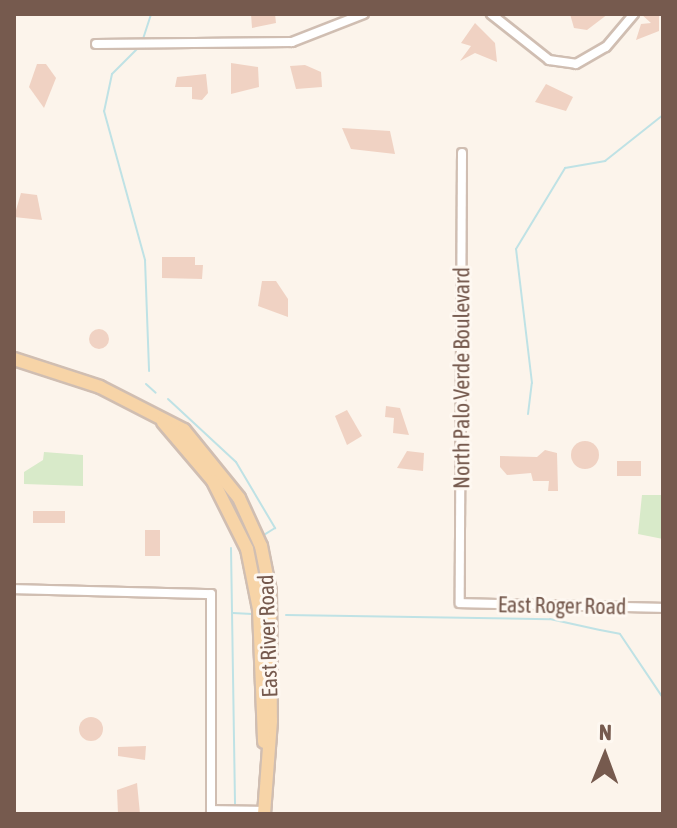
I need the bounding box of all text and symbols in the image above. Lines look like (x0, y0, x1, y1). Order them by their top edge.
street label: North Palo Verde Boulevard (449, 267, 475, 489)
street label: East River Road (253, 574, 283, 698)
street label: East Roger Road (497, 592, 627, 620)
north arrow (565, 716, 645, 796)
text: N (599, 719, 612, 745)

